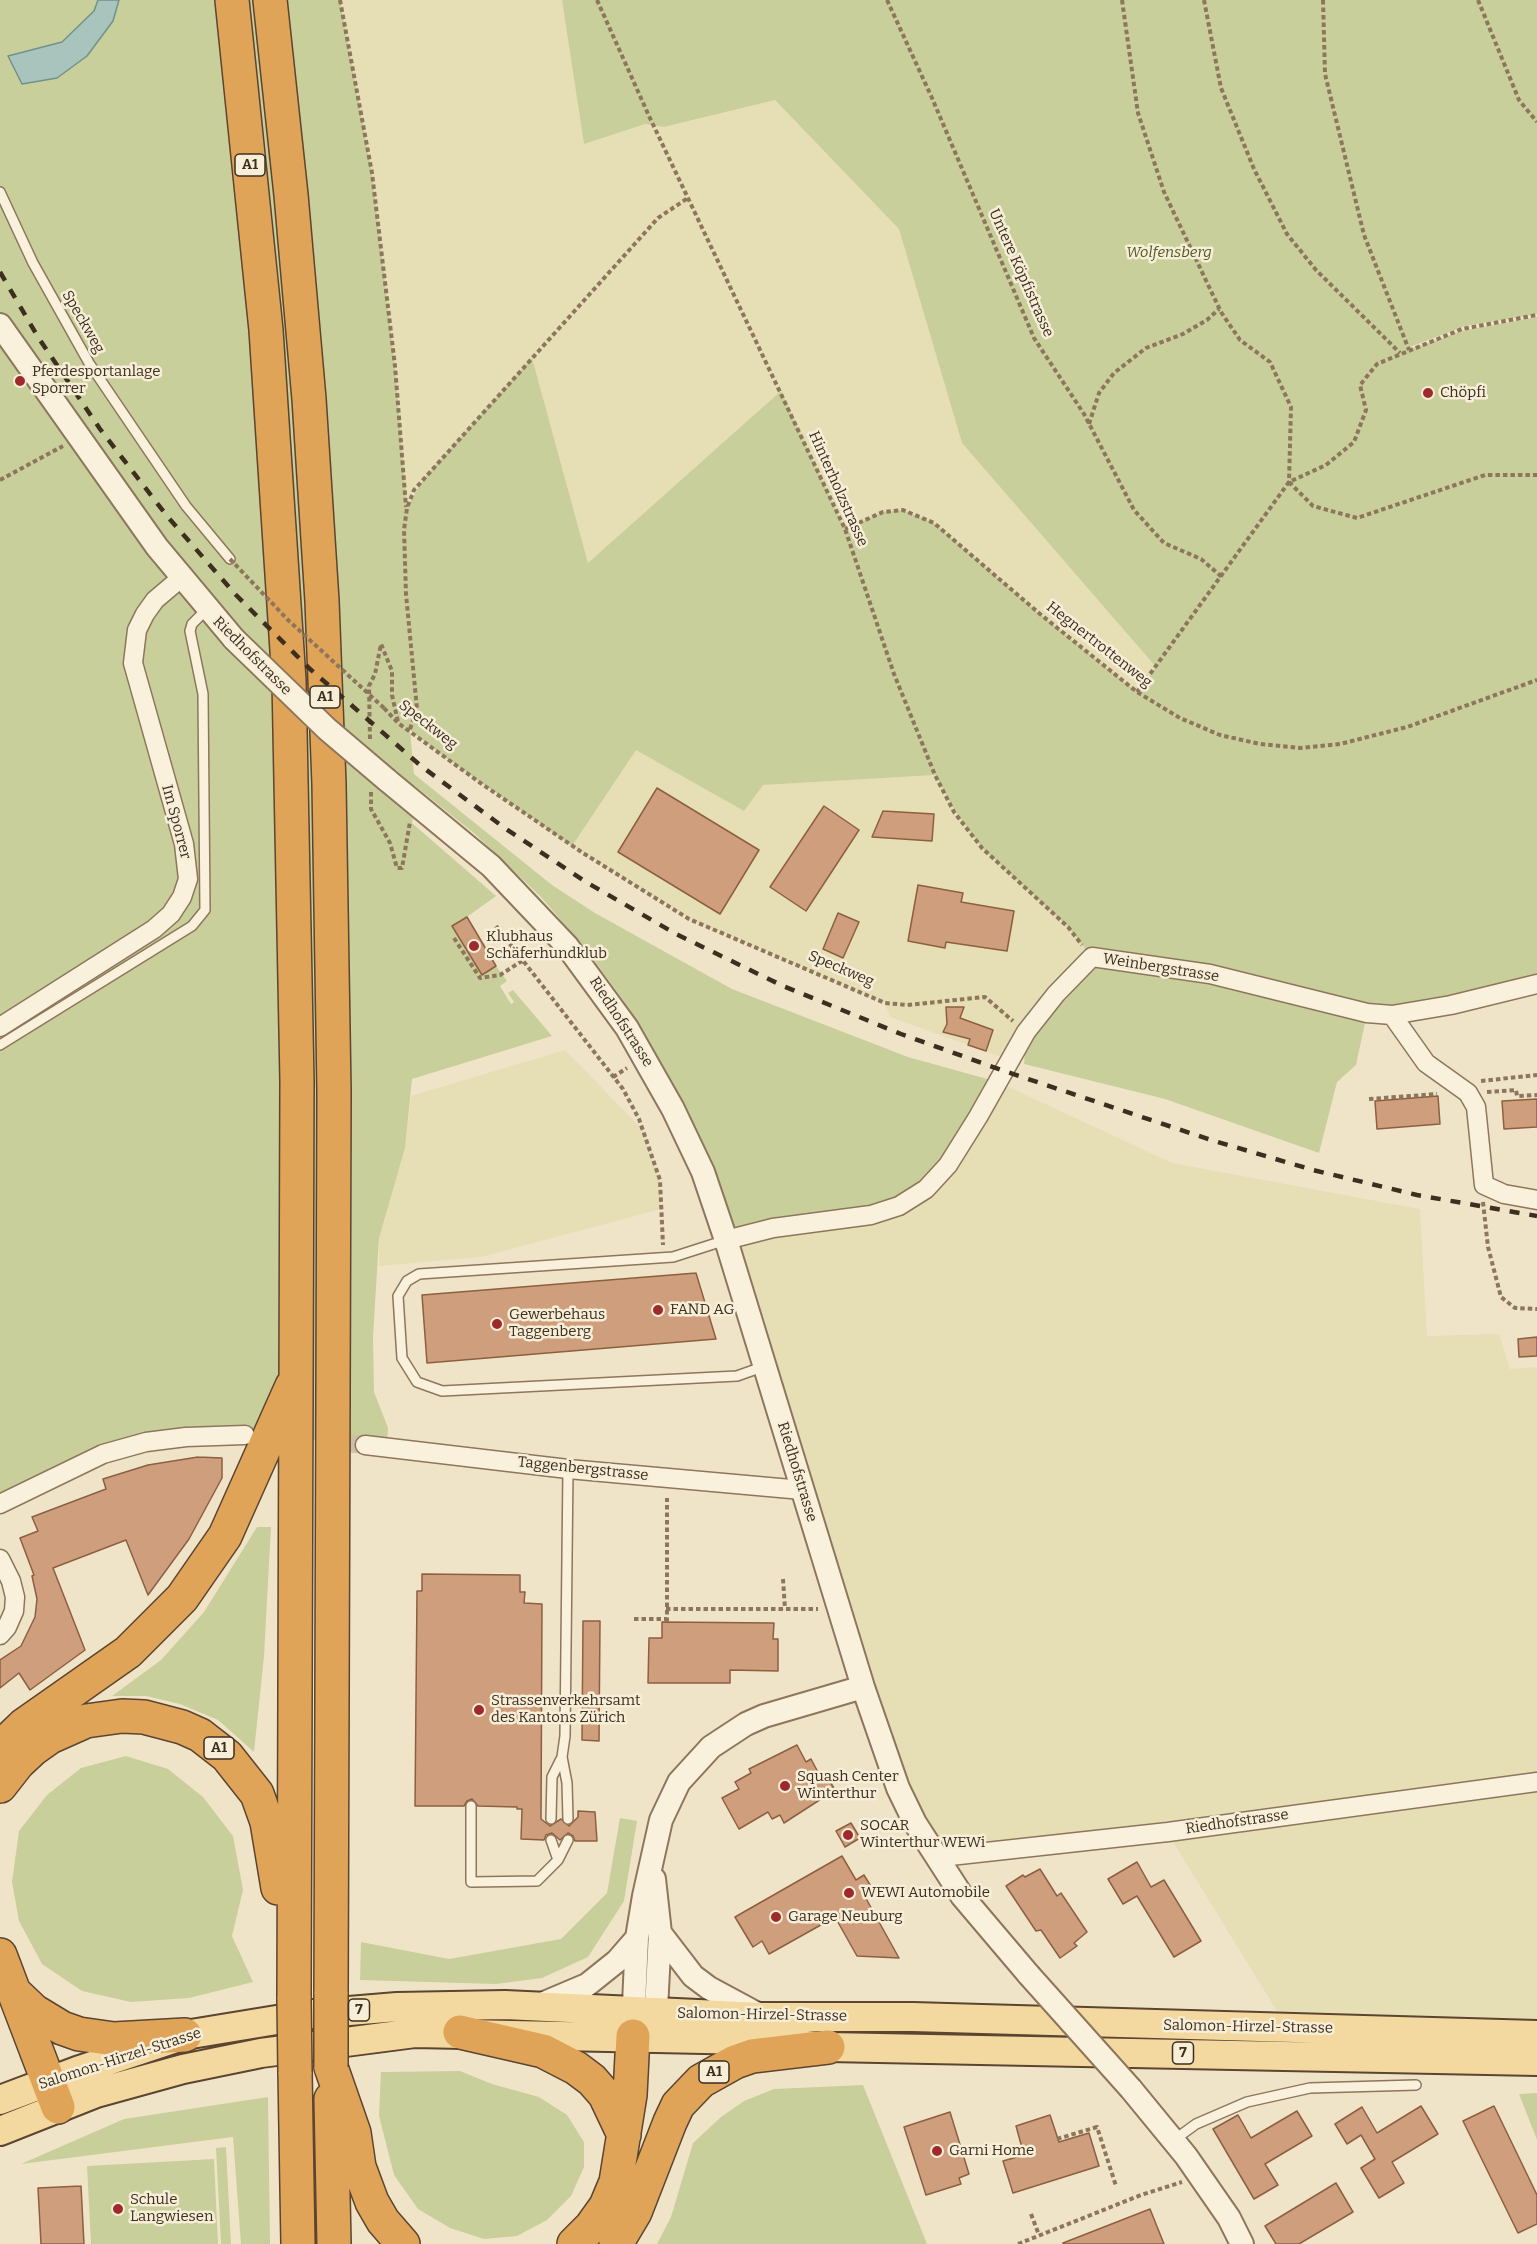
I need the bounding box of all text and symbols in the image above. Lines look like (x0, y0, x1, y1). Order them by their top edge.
road number: A1 (235, 154, 265, 176)
street label: Untere Köpfistrasse (985, 206, 1057, 340)
park label: Wolfensberg (1126, 244, 1212, 262)
street label: Speckweg (58, 287, 108, 357)
place label: Pferdesportanlage Sporrer (32, 363, 161, 398)
marker: Pferdesportanlage Sporrer (13, 374, 27, 388)
place label: Chöpfi (1440, 384, 1486, 402)
marker: Chöpfi (1421, 386, 1435, 400)
street label: Hinterholzstrasse (804, 428, 872, 550)
street label: Hegnertrottenweg (1043, 598, 1155, 692)
street label: Riedhofstrasse (209, 613, 295, 699)
road number: A1 (310, 686, 340, 708)
street label: Speckweg (395, 696, 461, 754)
street label: Im Sporrer (157, 783, 195, 861)
place label: Klubhaus Schäferhundklub (486, 928, 607, 963)
marker: Klubhaus Schäferhundklub (467, 939, 481, 953)
street label: Speckweg (805, 947, 877, 991)
street label: Weinbergstrasse (1102, 950, 1220, 986)
street label: Riedhofstrasse (585, 974, 657, 1070)
place label: FAND AG (670, 1301, 735, 1319)
marker: FAND AG (651, 1303, 665, 1317)
place label: Gewerbehaus Taggenberg (509, 1306, 605, 1341)
marker: Gewerbehaus Taggenberg (490, 1317, 504, 1331)
street label: Riedhofstrasse (773, 1420, 821, 1524)
street label: Taggenbergstrasse (517, 1453, 649, 1485)
place label: Strassenverkehrsamt des Kantons Zürich (491, 1692, 640, 1727)
marker: Strassenverkehrsamt des Kantons Zürich (472, 1703, 486, 1717)
road number: A1 (204, 1737, 234, 1759)
place label: Squash Center Winterthur (797, 1768, 899, 1803)
marker: Squash Center Winterthur (778, 1779, 792, 1793)
street label: Riedhofstrasse (1184, 1806, 1290, 1838)
place label: SOCAR Winterthur WEWi (860, 1817, 985, 1852)
marker: SOCAR Winterthur WEWi (841, 1828, 855, 1842)
place label: WEWI Automobile (861, 1884, 990, 1902)
marker: WEWI Automobile (842, 1886, 856, 1900)
place label: Garage Neuburg (788, 1908, 903, 1926)
marker: Garage Neuburg (769, 1910, 783, 1924)
road number: 7 (348, 1999, 370, 2021)
street label: Salomon-Hirzel-Strasse (677, 2005, 847, 2025)
street label: Salomon-Hirzel-Strasse (1163, 2017, 1333, 2037)
street label: Salomon-Hirzel-Strasse (36, 2024, 204, 2094)
road number: 7 (1172, 2042, 1194, 2064)
road number: A1 (699, 2061, 729, 2083)
place label: Garni Home (949, 2142, 1034, 2160)
marker: Garni Home (930, 2144, 944, 2158)
place label: Schule Langwiesen (130, 2191, 213, 2226)
marker: Schule Langwiesen (111, 2202, 125, 2216)

